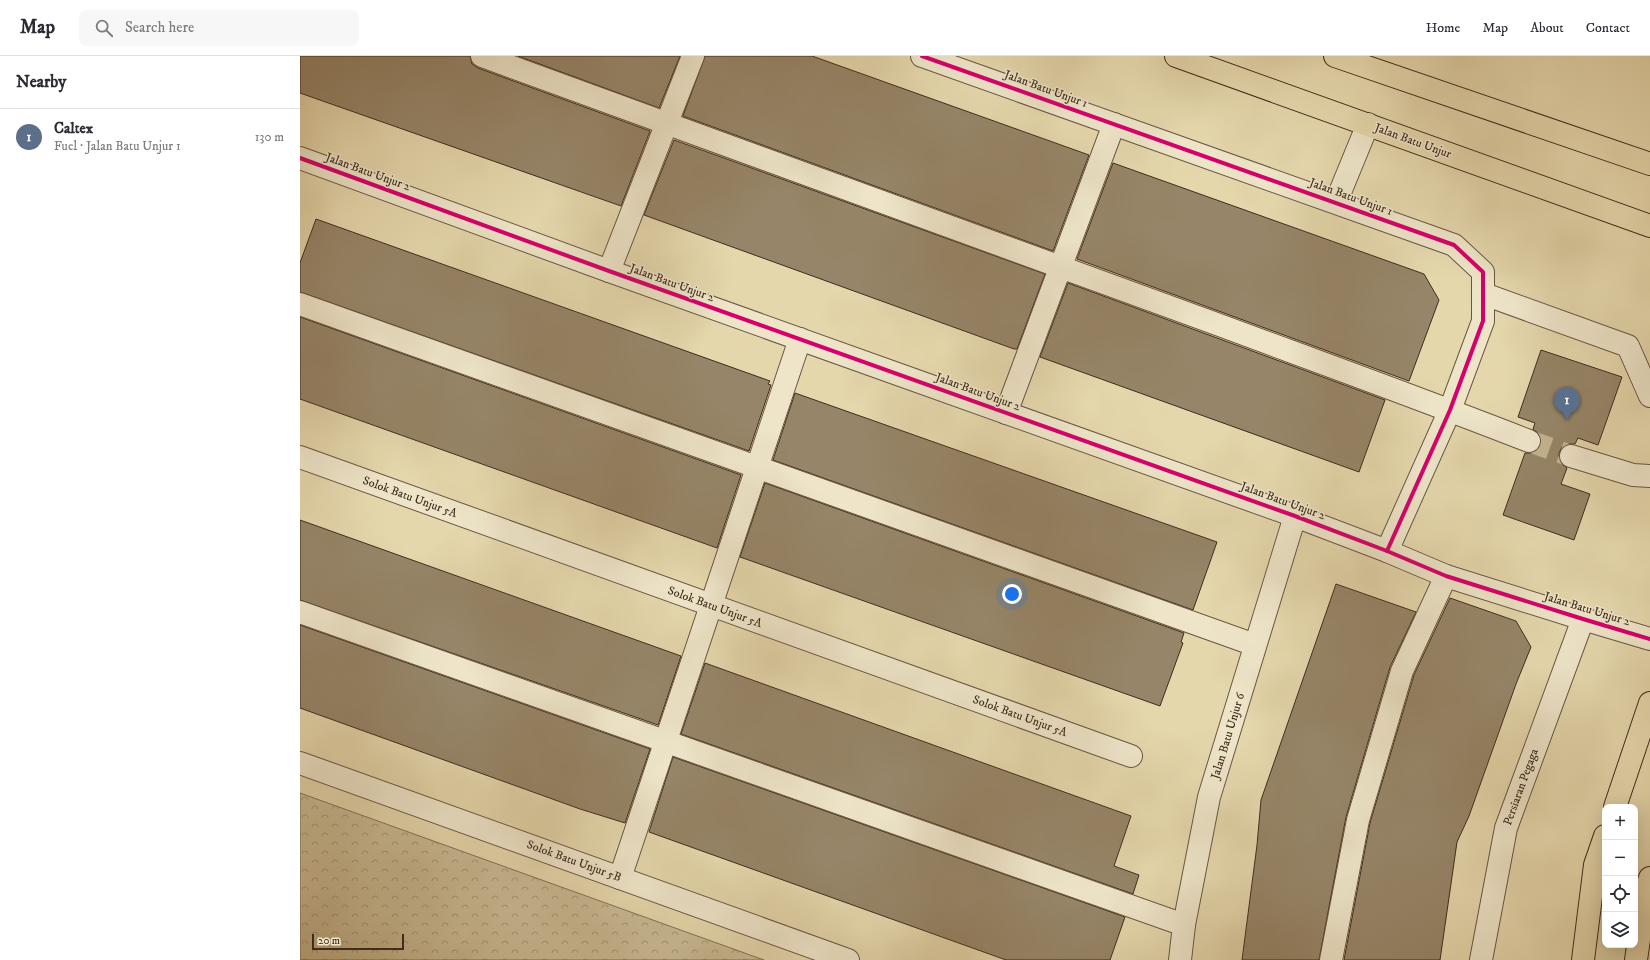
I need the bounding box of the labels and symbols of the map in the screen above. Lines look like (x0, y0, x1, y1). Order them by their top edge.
street label: Jalan Batu Unjur 1 (1001, 67, 1090, 111)
street label: Jalan Batu Unjur (1372, 120, 1454, 162)
street label: Jalan Batu Unjur 2 (323, 149, 412, 194)
street label: Jalan Batu Unjur 1 (1306, 175, 1395, 219)
street label: Jalan Batu Unjur 2 (627, 260, 716, 305)
street label: Jalan Batu Unjur 2 (933, 369, 1022, 414)
pin: 1 (1554, 387, 1580, 420)
street label: Solok Batu Unjur 5A (361, 473, 460, 521)
street label: Jalan Batu Unjur 2 (1238, 478, 1327, 523)
street label: Solok Batu Unjur 5A (666, 583, 765, 631)
your location (1002, 584, 1022, 604)
street label: Jalan Batu Unjur 2 (1541, 589, 1632, 629)
street label: Jalan Batu Unjur 6 (1207, 690, 1248, 782)
street label: Solok Batu Unjur 5A (971, 692, 1070, 740)
street label: Persiaran Pegaga (1500, 746, 1542, 827)
street label: Solok Batu Unjur 5B (525, 837, 623, 885)
scale bar (312, 932, 404, 951)

